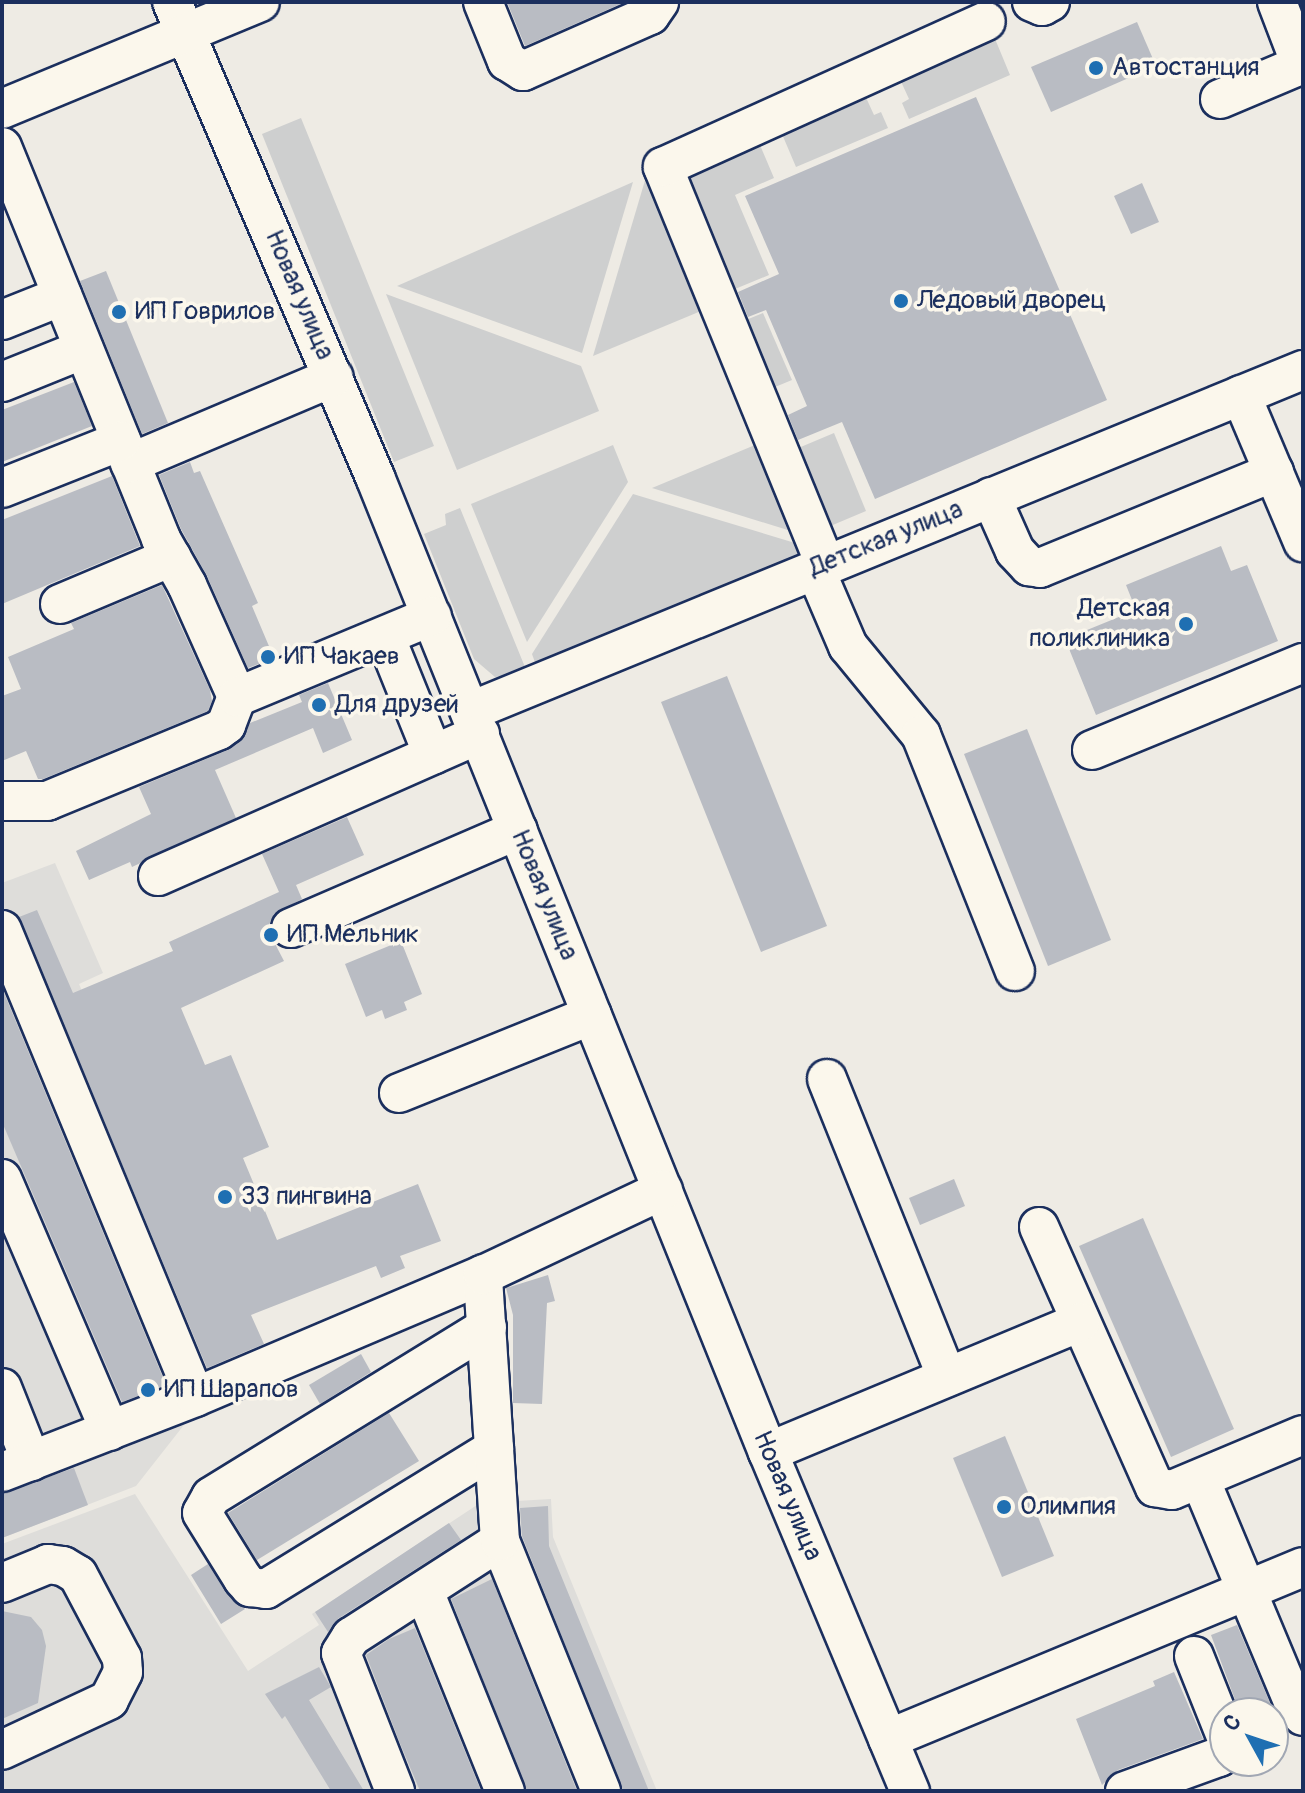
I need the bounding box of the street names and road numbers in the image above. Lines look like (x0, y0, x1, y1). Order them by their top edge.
street label: Новая улица (258, 225, 340, 365)
street label: Детская улица (805, 494, 967, 584)
street label: Новая улица (504, 825, 584, 965)
street label: Новая улица (746, 1426, 828, 1566)

